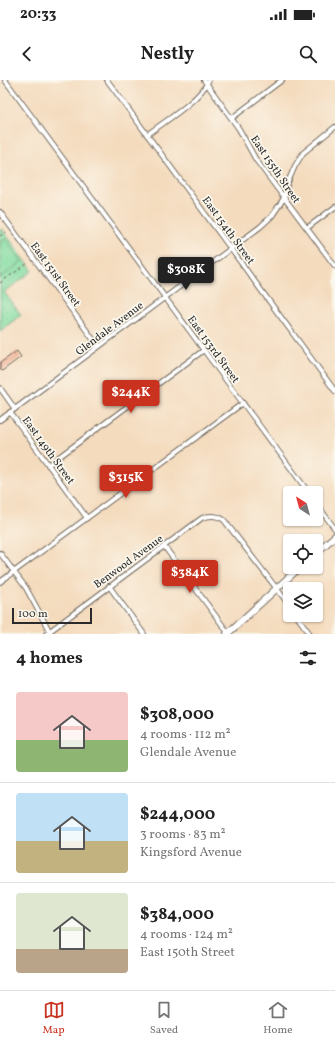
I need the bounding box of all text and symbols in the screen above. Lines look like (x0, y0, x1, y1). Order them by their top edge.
text: 20:33 (20, 4, 56, 25)
text: Nestly (141, 42, 194, 67)
icon: back (16, 43, 38, 65)
icon: search (297, 43, 319, 65)
street label: East 155th Street (246, 133, 303, 207)
street label: East 154th Street (198, 194, 258, 268)
street label: East 151st Street (26, 240, 83, 310)
pin: $308K (158, 257, 214, 291)
text: $308K (167, 261, 205, 279)
street label: Glendale Avenue (73, 299, 147, 360)
street label: East 153rd Street (183, 313, 242, 387)
pin: $244K (103, 380, 159, 414)
text: $244K (112, 384, 151, 402)
street label: East 149th Street (18, 414, 78, 488)
pin: $315K (98, 465, 154, 499)
text: $315K (109, 469, 143, 487)
north arrow (283, 486, 323, 526)
map controls (283, 486, 323, 622)
street label: Benwood Avenue (91, 532, 167, 593)
button: locate (283, 534, 323, 574)
pin: $384K (162, 560, 218, 594)
text: $384K (171, 564, 209, 582)
button: layers (283, 582, 323, 622)
scale bar (12, 606, 92, 625)
text: 100 m (18, 607, 48, 622)
text: 4 homes (16, 647, 83, 670)
icon: filters (297, 647, 319, 669)
text: $308,000 (140, 703, 214, 726)
icon: home (48, 708, 96, 756)
text: 4 rooms · 112 m² (140, 726, 230, 744)
text: Glendale Avenue (140, 744, 236, 762)
text: $244,000 (140, 803, 215, 826)
icon: home (48, 809, 96, 857)
text: 3 rooms · 83 m² (140, 826, 226, 844)
text: Kingsford Avenue (140, 844, 242, 862)
text: $384,000 (140, 903, 214, 926)
icon: home (48, 909, 96, 957)
text: 4 rooms · 124 m² (140, 926, 233, 944)
text: East 150th Street (140, 944, 235, 962)
tab: Map (43, 999, 65, 1038)
tab: Saved (150, 999, 178, 1038)
tab: Home (263, 999, 292, 1038)

